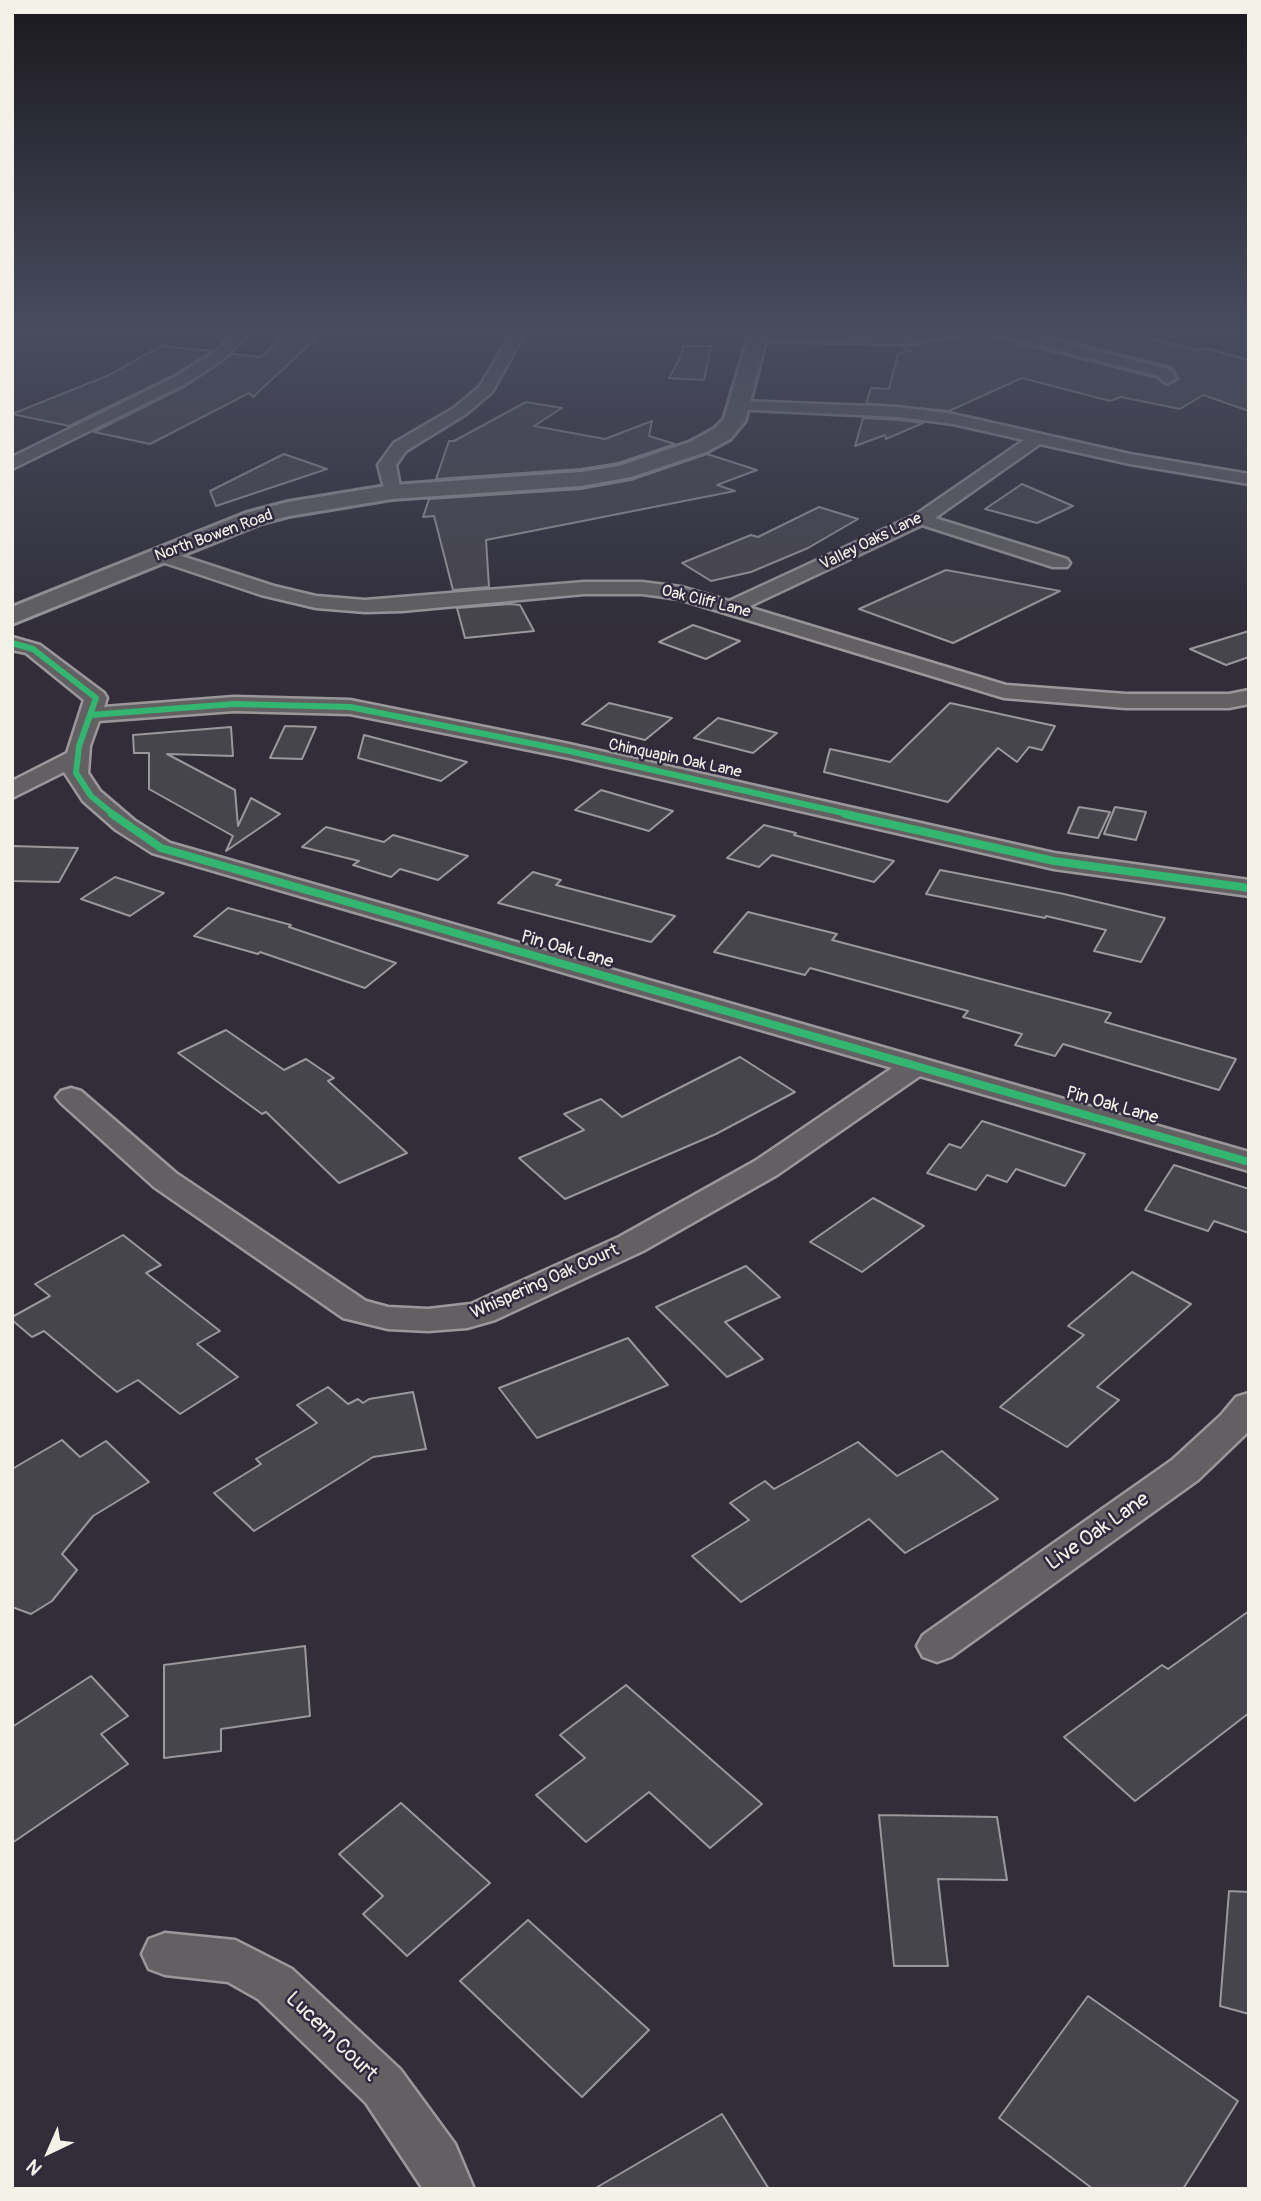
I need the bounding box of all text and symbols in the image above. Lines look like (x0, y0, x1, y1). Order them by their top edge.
street label: North Bowen Road (152, 506, 276, 566)
street label: Valley Oaks Lane (817, 509, 925, 575)
street label: Oak Cliff Lane (659, 582, 753, 622)
street label: Chinquapin Oak Lane (607, 736, 743, 782)
street label: Pin Oak Lane (518, 926, 616, 974)
street label: Pin Oak Lane (1063, 1082, 1161, 1130)
street label: Whispering Oak Court (468, 1240, 622, 1324)
street label: Live Oak Lane (1042, 1487, 1154, 1577)
street label: Lucern Court (280, 1987, 382, 2087)
north arrow (14, 2117, 84, 2187)
text: N (21, 2154, 47, 2180)

